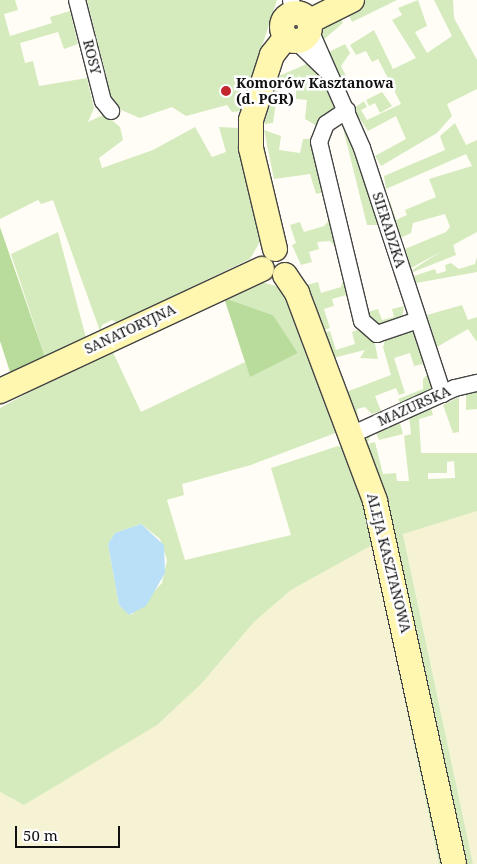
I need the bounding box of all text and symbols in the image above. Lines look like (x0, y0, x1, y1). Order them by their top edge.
street label: ROSY (80, 38, 104, 76)
place label: Komorów Kasztanowa (d. PGR) (236, 75, 394, 108)
marker: Komorów Kasztanowa (d. PGR) (220, 85, 232, 97)
street label: SIERADZKA (369, 190, 409, 270)
street label: SANATORYJNA (82, 301, 178, 357)
street label: MAZURSKA (375, 383, 453, 429)
street label: ALEJA KASZTANOWA (364, 491, 414, 635)
scale bar (18, 816, 122, 848)
text: 50 m (23, 825, 58, 845)

